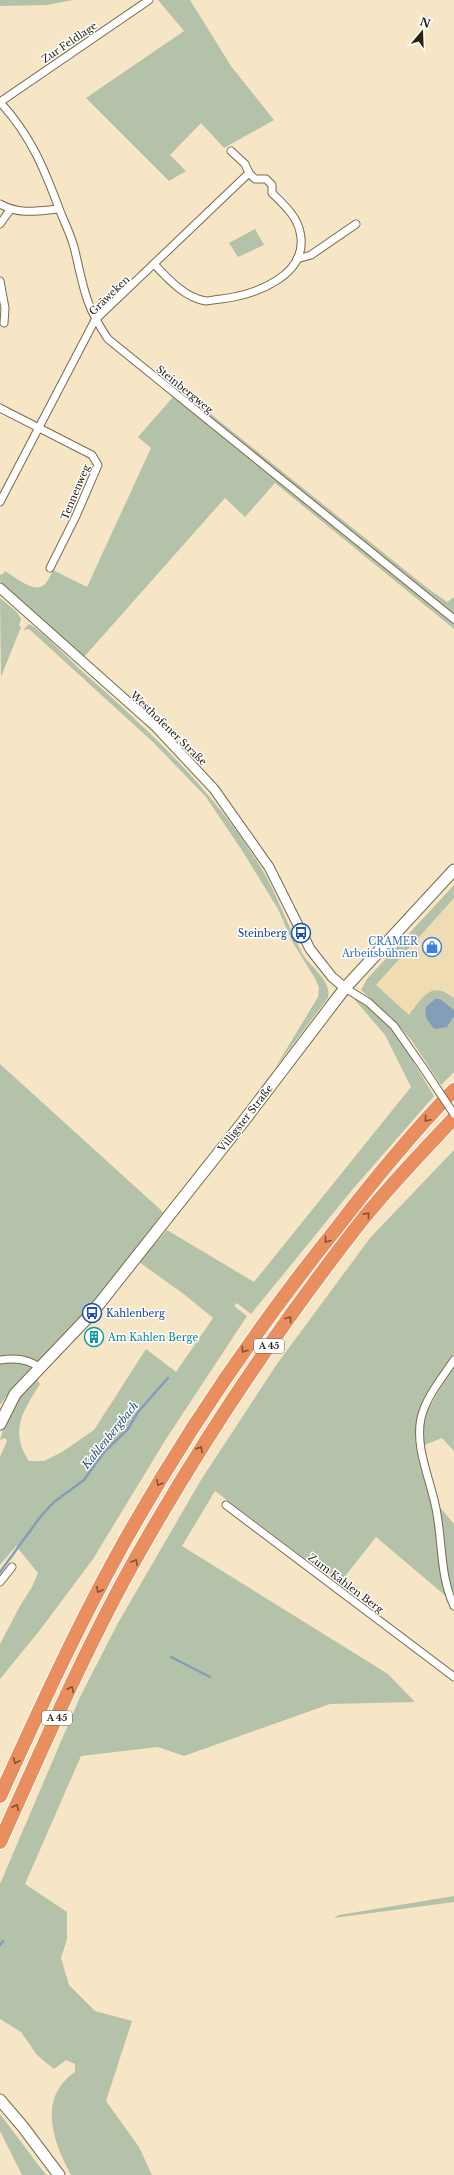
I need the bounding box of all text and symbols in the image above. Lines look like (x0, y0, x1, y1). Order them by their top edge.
north arrow (402, 12, 442, 52)
text: N (418, 14, 433, 31)
street label: Zur Feldlage (39, 19, 100, 66)
street label: Gräweken (86, 273, 132, 318)
street label: Steinbergweg (154, 363, 216, 417)
street label: Tennenweg (58, 462, 93, 522)
street label: Westhofener Straße (127, 688, 210, 768)
bus stop icon: Steinberg (290, 922, 312, 944)
place label: Steinberg (238, 927, 288, 940)
place label: CRAMER Arbeitsbühnen (341, 935, 419, 960)
shop icon: CRAMER Arbeitsbühnen (421, 936, 443, 958)
street label: Villigster Straße (215, 1082, 276, 1155)
one-way arrow (425, 1114, 432, 1121)
one-way arrow (363, 1212, 370, 1220)
one-way arrow (324, 1236, 331, 1243)
bus stop icon: Kahlenberg (81, 1302, 103, 1324)
place label: Kahlenberg (106, 1307, 166, 1320)
one-way arrow (284, 1316, 291, 1323)
building icon: Am Kahlen Berge (83, 1326, 105, 1348)
place label: Am Kahlen Berge (107, 1331, 198, 1344)
road number: A 45 (254, 1339, 284, 1353)
one-way arrow (241, 1346, 249, 1353)
water label: Kahlenbergbach (78, 1399, 141, 1472)
one-way arrow (195, 1446, 203, 1453)
one-way arrow (156, 1479, 163, 1486)
street label: Zum Kahlen Berg (305, 1551, 387, 1617)
one-way arrow (130, 1558, 137, 1566)
one-way arrow (96, 1586, 104, 1593)
one-way arrow (66, 1686, 74, 1693)
road number: A 45 (42, 1711, 72, 1725)
one-way arrow (13, 1757, 21, 1765)
one-way arrow (11, 1803, 19, 1811)

